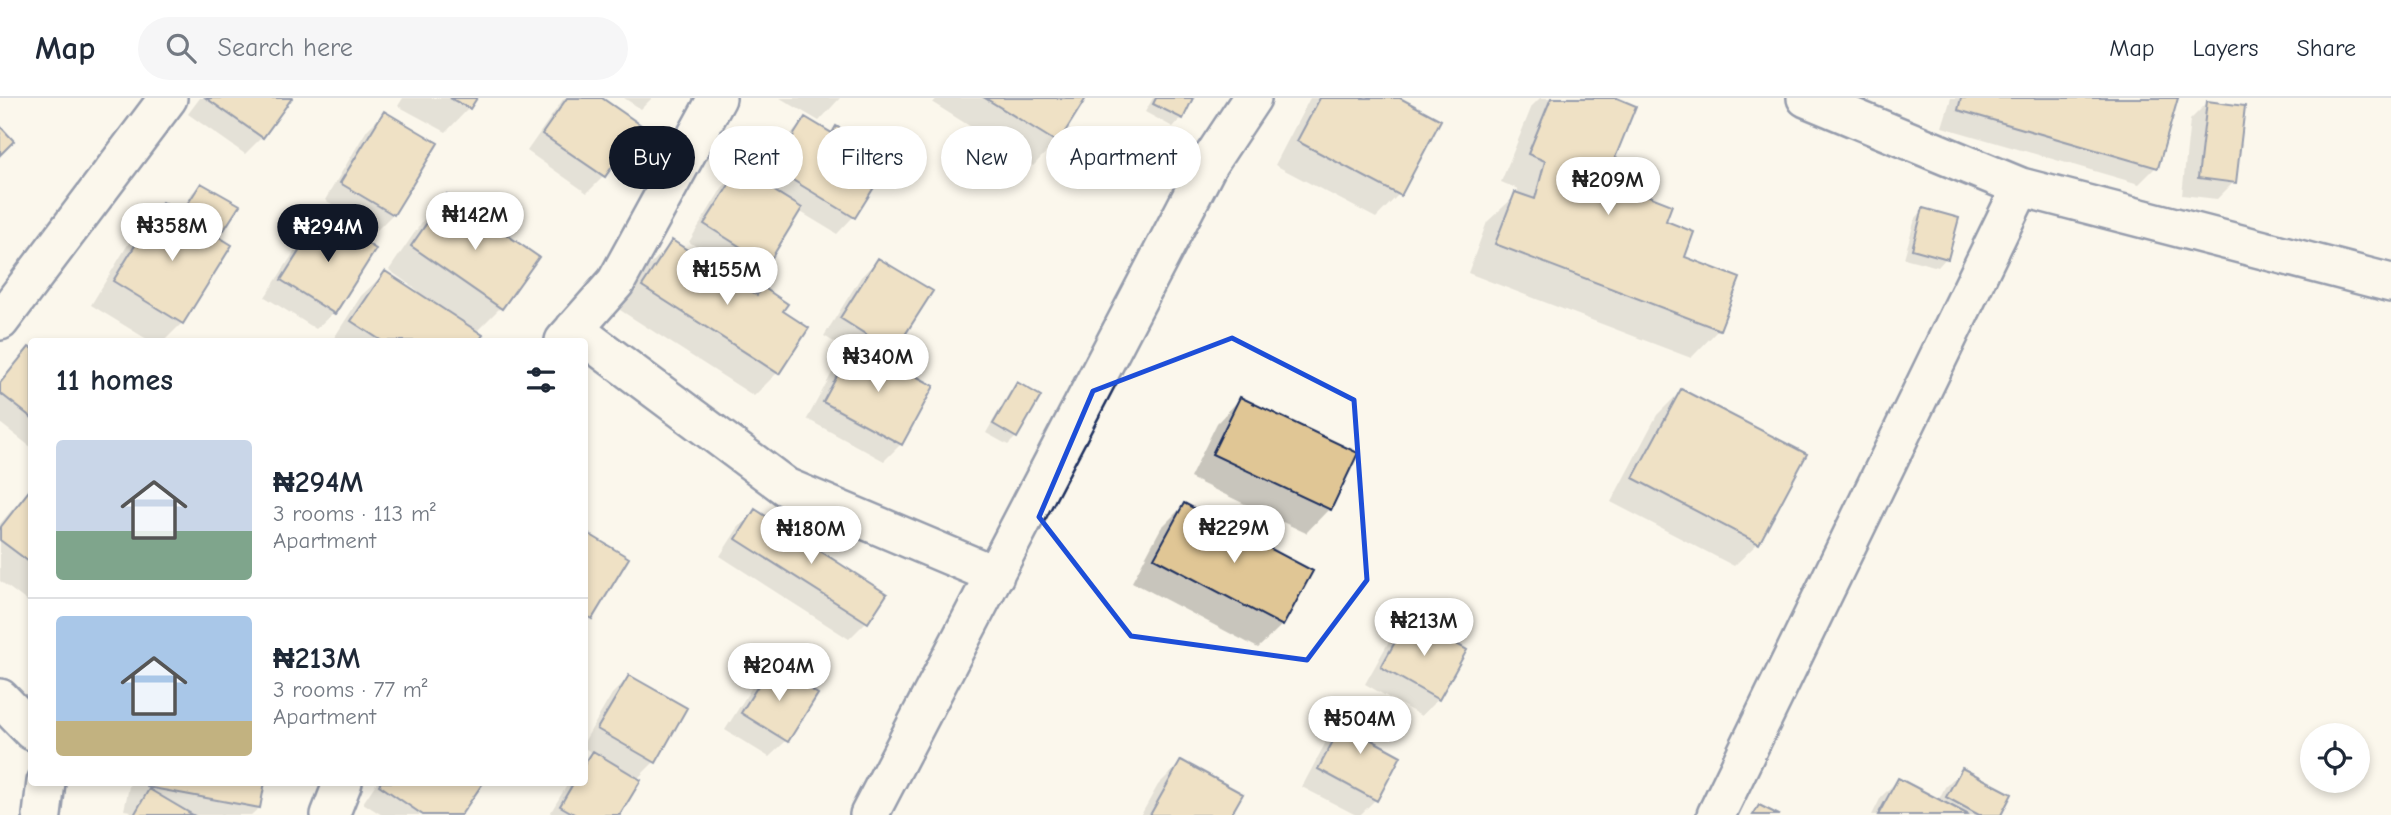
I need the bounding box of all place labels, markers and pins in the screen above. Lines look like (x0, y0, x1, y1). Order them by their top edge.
pin: ₦209M (1559, 158, 1657, 217)
pin: ₦142M (426, 192, 524, 252)
pin: ₦358M (123, 204, 221, 263)
pin: ₦294M (279, 204, 377, 264)
pin: ₦155M (678, 248, 776, 307)
pin: ₦340M (829, 334, 927, 394)
pin: ₦229M (1185, 505, 1283, 565)
pin: ₦180M (762, 506, 860, 566)
pin: ₦213M (1375, 598, 1473, 658)
pin: ₦204M (730, 644, 828, 703)
pin: ₦504M (1311, 696, 1409, 756)

